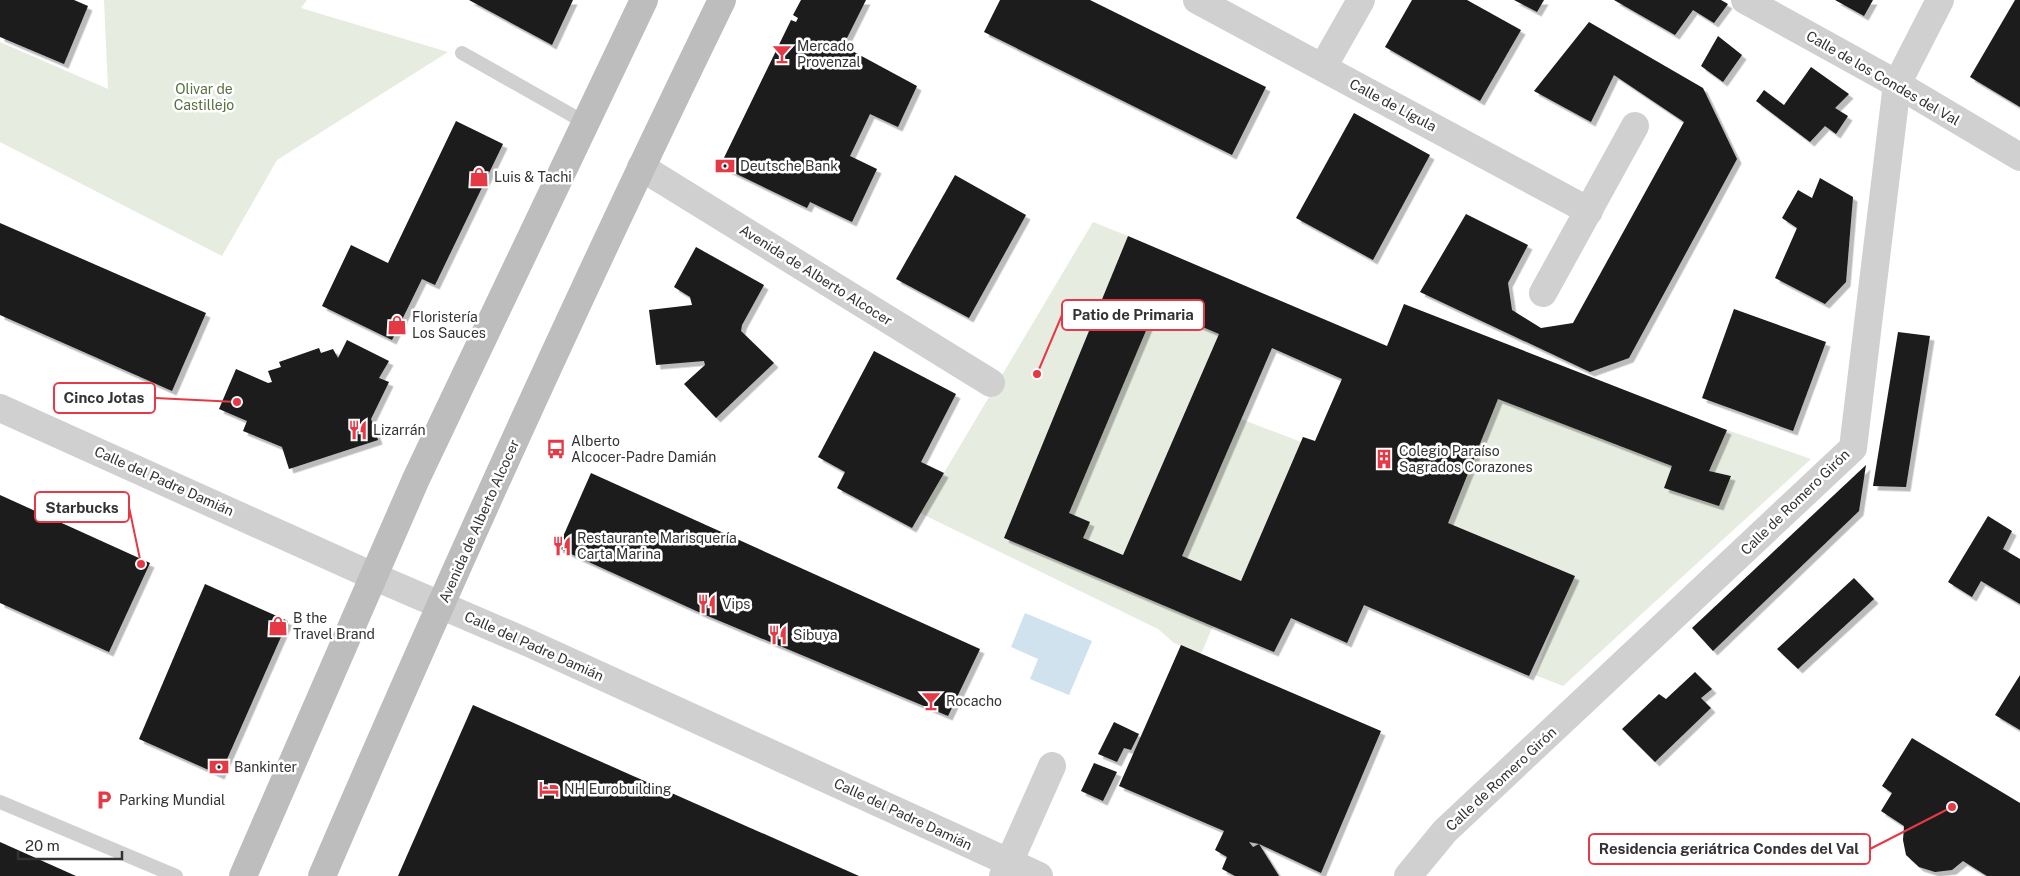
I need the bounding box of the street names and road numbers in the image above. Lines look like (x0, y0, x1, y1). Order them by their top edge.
street label: Calle de los Condes del Val (1803, 27, 1963, 129)
street label: Calle de Lígula (1347, 75, 1439, 135)
street label: Avenida de Alberto Alcocer (737, 221, 895, 329)
street label: Avenida de Alberto Alcocer (436, 437, 522, 605)
street label: Calle del Padre Damián (92, 443, 236, 519)
street label: Calle de Romero Girón (1737, 446, 1853, 558)
street label: Calle del Padre Damián (462, 608, 606, 684)
street label: Calle de Romero Girón (1443, 724, 1559, 834)
street label: Calle del Padre Damián (831, 775, 975, 853)

